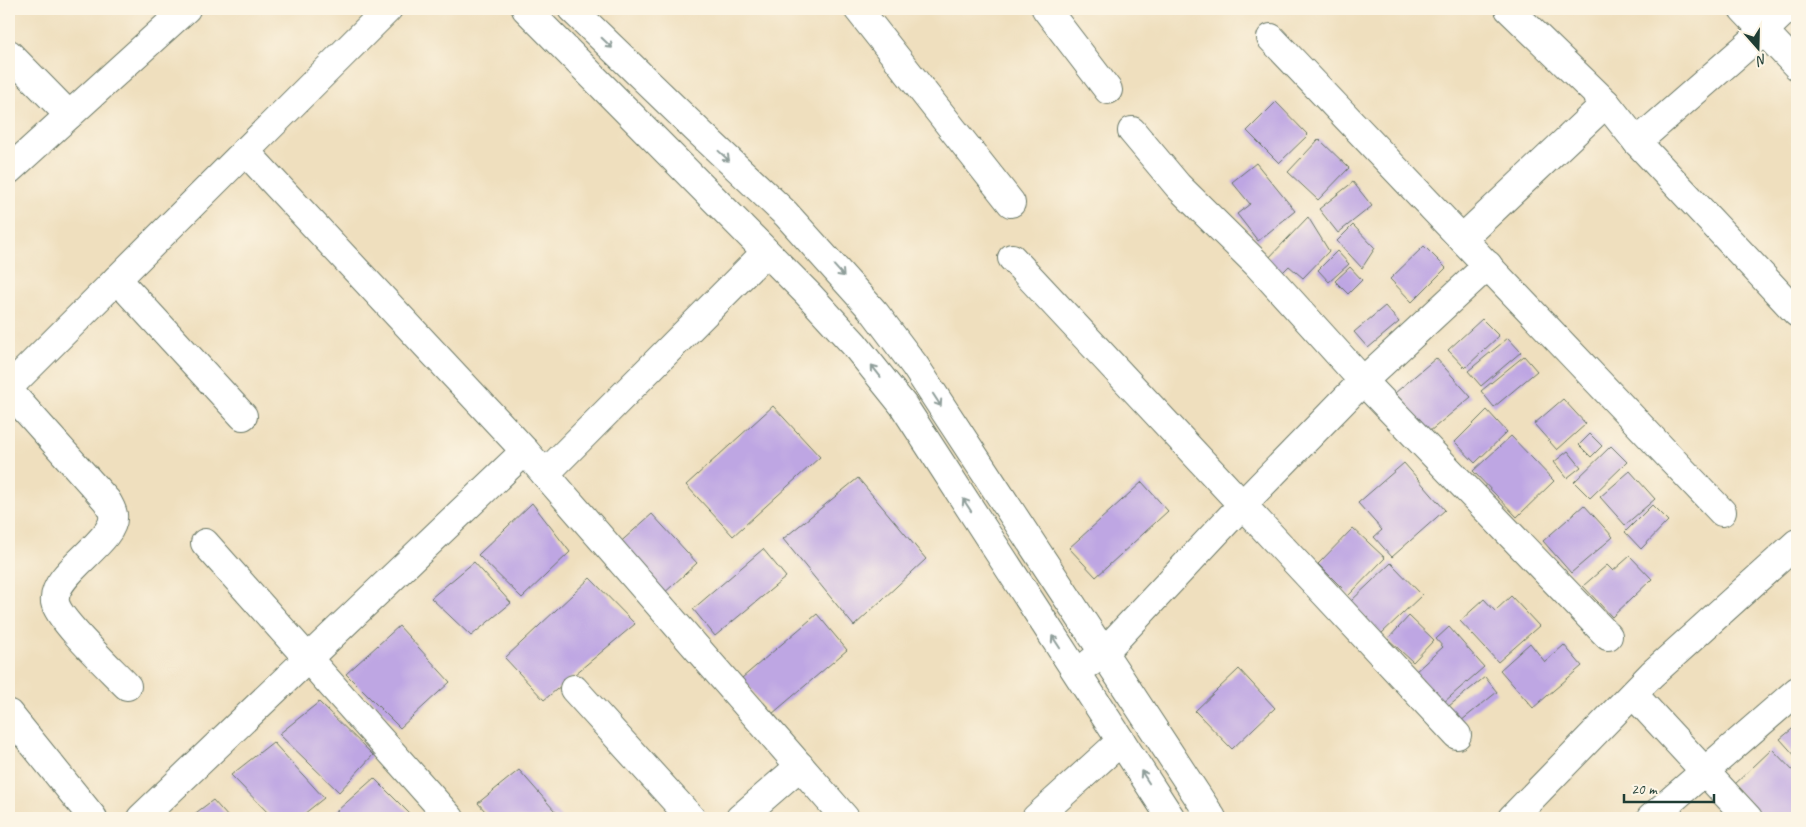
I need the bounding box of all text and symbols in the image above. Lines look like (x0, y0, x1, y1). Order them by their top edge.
north arrow (1734, 22, 1784, 72)
one-way arrow (601, 37, 613, 49)
text: N (1753, 50, 1769, 70)
one-way arrow (718, 150, 730, 162)
one-way arrow (833, 264, 844, 277)
one-way arrow (871, 364, 881, 378)
one-way arrow (933, 392, 943, 406)
one-way arrow (962, 499, 972, 513)
one-way arrow (1050, 635, 1060, 649)
one-way arrow (1140, 771, 1150, 785)
scale bar (1624, 772, 1714, 804)
text: 20 m (1631, 780, 1658, 799)

